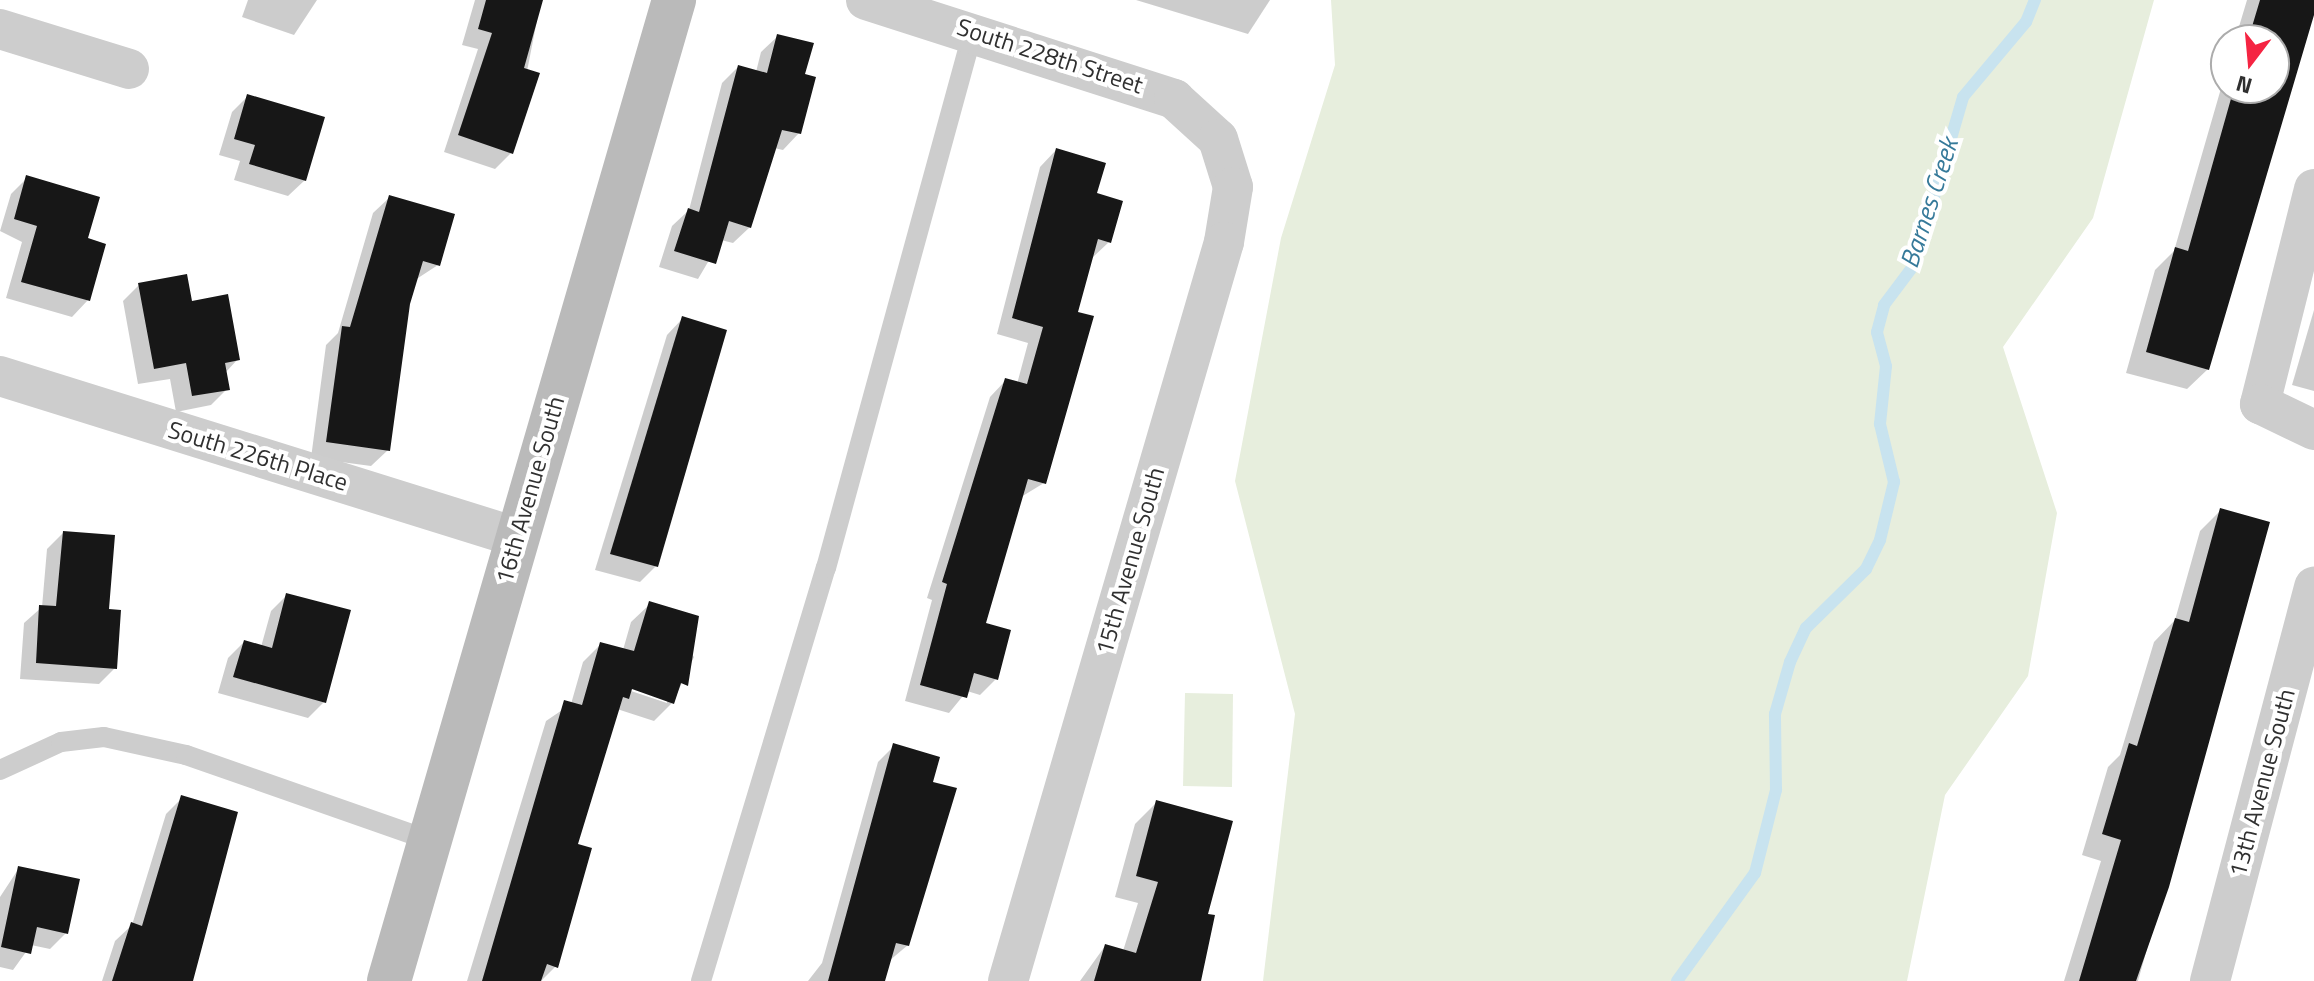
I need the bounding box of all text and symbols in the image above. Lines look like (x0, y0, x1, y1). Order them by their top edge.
street label: South 228th Street (953, 12, 1147, 100)
north arrow (2210, 24, 2290, 104)
text: N (2232, 67, 2256, 104)
water label: Barnes Creek (1893, 134, 1965, 272)
street label: 16th Avenue South (489, 393, 571, 587)
street label: South 226th Place (165, 415, 351, 497)
street label: 15th Avenue South (1089, 464, 1171, 658)
street label: 13th Avenue South (2223, 686, 2301, 880)

